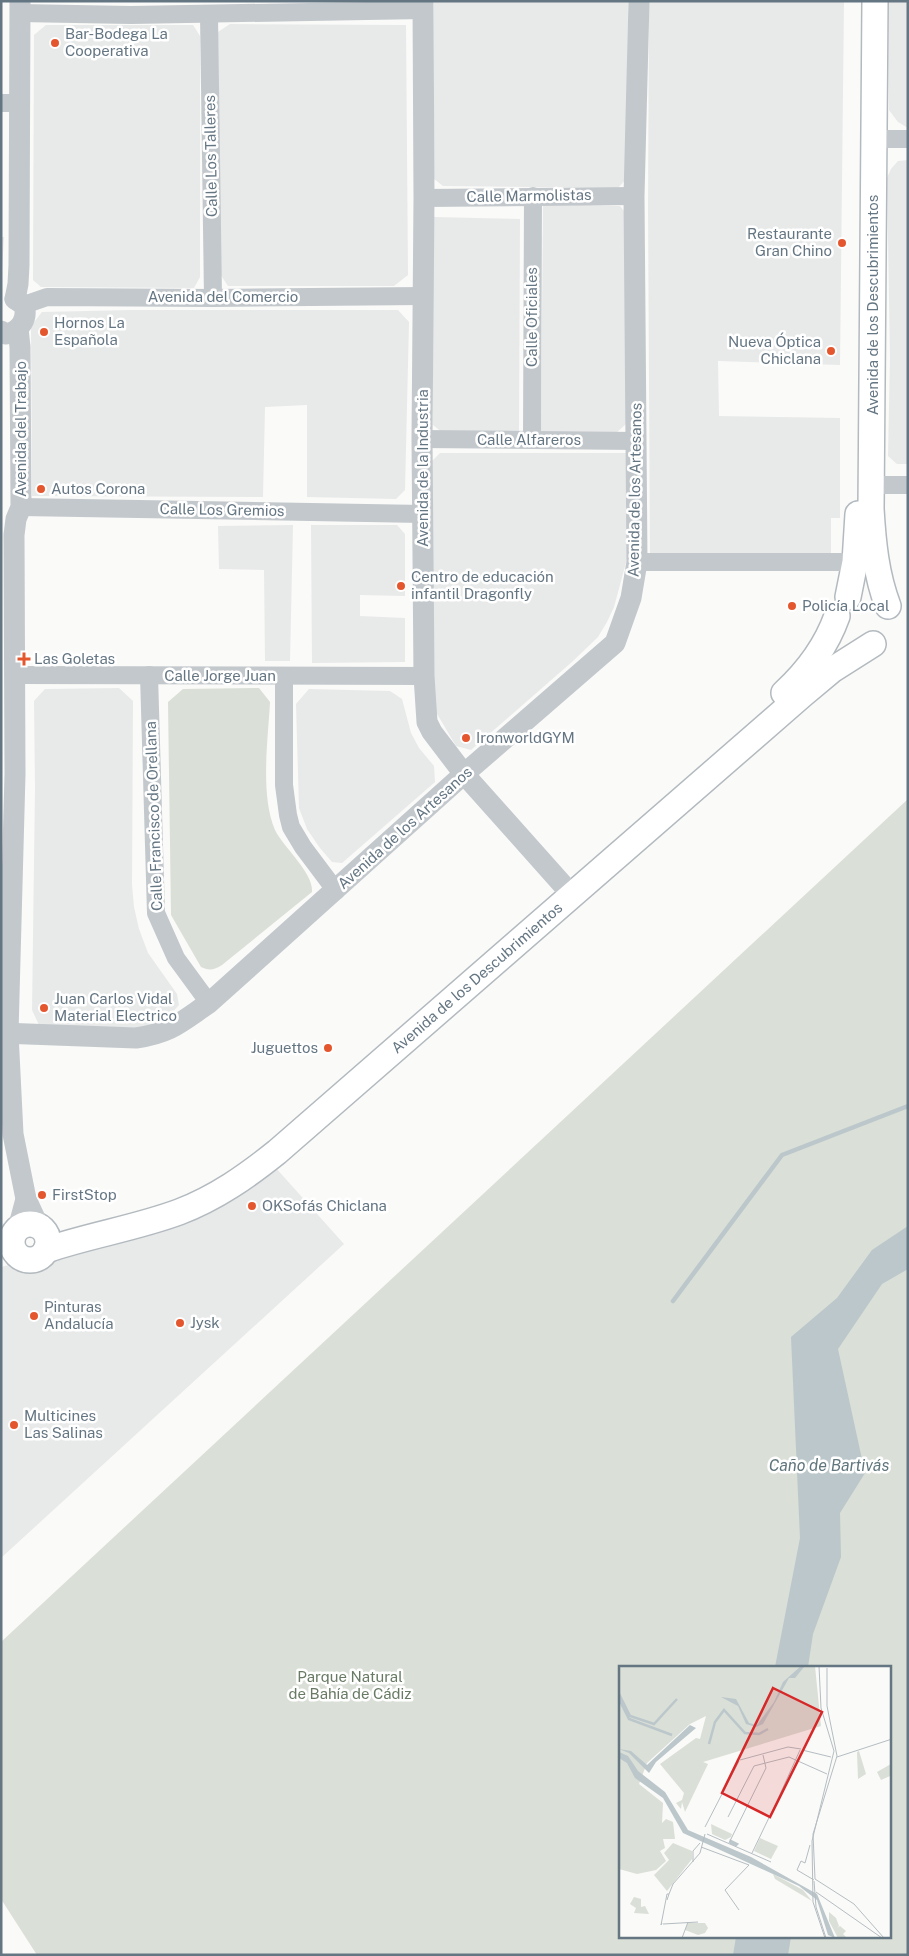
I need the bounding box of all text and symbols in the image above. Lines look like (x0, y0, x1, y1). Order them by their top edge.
place label: Bar-Bodega La Cooperativa (65, 25, 168, 59)
marker: Bar-Bodega La Cooperativa (49, 37, 61, 49)
street label: Calle Los Talleres (201, 95, 220, 217)
street label: Calle Marmolistas (466, 186, 592, 205)
street label: Avenida de los Descubrimientos (864, 195, 881, 415)
place label: Restaurante Gran Chino (747, 225, 832, 259)
marker: Restaurante Gran Chino (836, 237, 848, 249)
street label: Calle Oficiales (523, 267, 540, 367)
street label: Avenida del Comercio (148, 288, 298, 305)
place label: Hornos La Española (54, 314, 125, 348)
marker: Hornos La Española (38, 326, 50, 338)
place label: Nueva Óptica Chiclana (728, 332, 821, 367)
marker: Nueva Óptica Chiclana (825, 345, 837, 357)
street label: Avenida del Trabajo (12, 361, 29, 497)
street label: Avenida de la Industria (414, 389, 431, 547)
street label: Avenida de los Artesanos (624, 403, 645, 577)
street label: Calle Alfareros (477, 431, 581, 448)
place label: Autos Corona (51, 480, 145, 497)
marker: Autos Corona (35, 483, 47, 495)
street label: Calle Los Gremios (159, 500, 285, 519)
place label: Centro de educación infantil Dragonfly (411, 568, 554, 602)
marker: Centro de educación infantil Dragonfly (395, 580, 407, 592)
place label: Policía Local (802, 597, 889, 614)
marker: Policía Local (786, 600, 798, 612)
place label: Las Goletas (34, 650, 115, 667)
marker: Las Goletas (18, 653, 30, 665)
street label: Calle Jorge Juan (164, 667, 276, 684)
street label: Calle Francisco de Orellana (142, 721, 165, 911)
place label: IronworldGYM (476, 729, 575, 746)
marker: IronworldGYM (460, 732, 472, 744)
street label: Avenida de los Artesanos (334, 763, 475, 892)
street label: Avenida de los Descubrimientos (388, 899, 566, 1056)
place label: Juan Carlos Vidal Material Electrico (54, 990, 177, 1024)
marker: Juan Carlos Vidal Material Electrico (38, 1002, 50, 1014)
place label: Juguettos (251, 1039, 318, 1056)
marker: Juguettos (322, 1042, 334, 1054)
place label: FirstStop (52, 1186, 117, 1203)
marker: FirstStop (36, 1189, 48, 1201)
place label: OKSofás Chiclana (262, 1197, 387, 1214)
marker: OKSofás Chiclana (246, 1200, 258, 1212)
place label: Pinturas Andalucía (44, 1298, 114, 1332)
marker: Pinturas Andalucía (28, 1310, 40, 1322)
place label: Jysk (190, 1314, 220, 1331)
marker: Jysk (174, 1317, 186, 1329)
place label: Multicines Las Salinas (24, 1407, 103, 1441)
marker: Multicines Las Salinas (8, 1419, 20, 1431)
water label: Caño de Bartivás (769, 1456, 889, 1475)
inset map (619, 1666, 892, 1938)
park label: Parque Natural de Bahía de Cádiz (289, 1668, 411, 1702)

